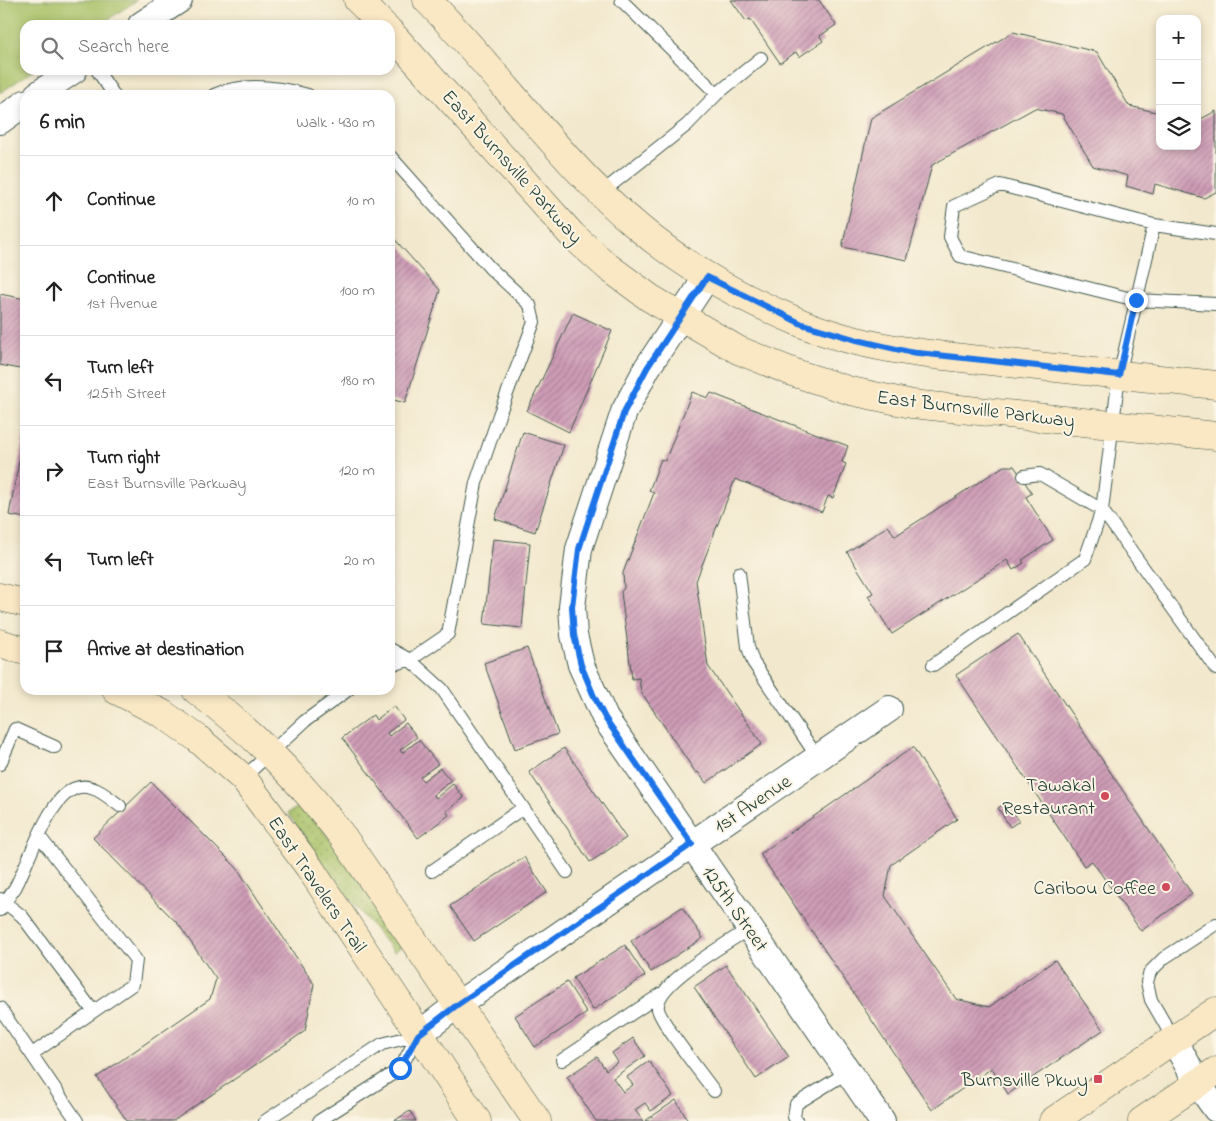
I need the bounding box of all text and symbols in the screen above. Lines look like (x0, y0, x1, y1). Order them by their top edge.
map controls (1156, 15, 1201, 150)
button: + (1156, 15, 1201, 60)
search box (20, 20, 395, 75)
icon: search (38, 34, 66, 62)
text: Search here (78, 34, 169, 61)
button: − (1156, 60, 1201, 105)
street label: East Burnsville Parkway (434, 84, 589, 251)
button: layers (1156, 105, 1201, 150)
text: 6 min (40, 108, 85, 138)
text: Walk · 430 m (296, 111, 375, 135)
icon: ahead (40, 187, 68, 215)
text: Continue (87, 187, 155, 214)
text: 10 m (347, 189, 375, 213)
text: Continue (87, 265, 155, 292)
icon: ahead (40, 277, 68, 305)
text: 100 m (340, 279, 375, 303)
route end (1125, 289, 1148, 312)
text: 1st Avenue (87, 292, 157, 316)
text: Turn left (87, 355, 154, 382)
icon: left (40, 367, 68, 395)
text: 180 m (341, 369, 375, 393)
text: 125th Street (87, 382, 167, 406)
street label: East Burnsville Parkway (875, 384, 1076, 437)
text: Turn right (87, 445, 160, 472)
icon: right (40, 457, 68, 485)
text: 120 m (339, 459, 375, 483)
text: East Burnsville Parkway (87, 472, 246, 496)
icon: left (40, 547, 68, 575)
text: Turn left (87, 547, 154, 574)
text: 20 m (344, 549, 375, 573)
icon: arrive (40, 637, 68, 665)
text: Arrive at destination (87, 637, 244, 664)
street label: 1st Avenue (709, 768, 798, 842)
place label: Tawakal Restaurant (1002, 772, 1095, 824)
marker: Tawakal Restaurant (1099, 790, 1111, 802)
street label: East Travelers Trail (259, 811, 373, 960)
street label: 125th Street (694, 860, 774, 959)
place label: Caribou Coffee (1033, 875, 1156, 904)
marker: Caribou Coffee (1160, 881, 1172, 893)
route start (389, 1057, 412, 1080)
place label: Burnsville Pkwy (961, 1067, 1088, 1096)
marker: Burnsville Pkwy (1092, 1073, 1104, 1085)

